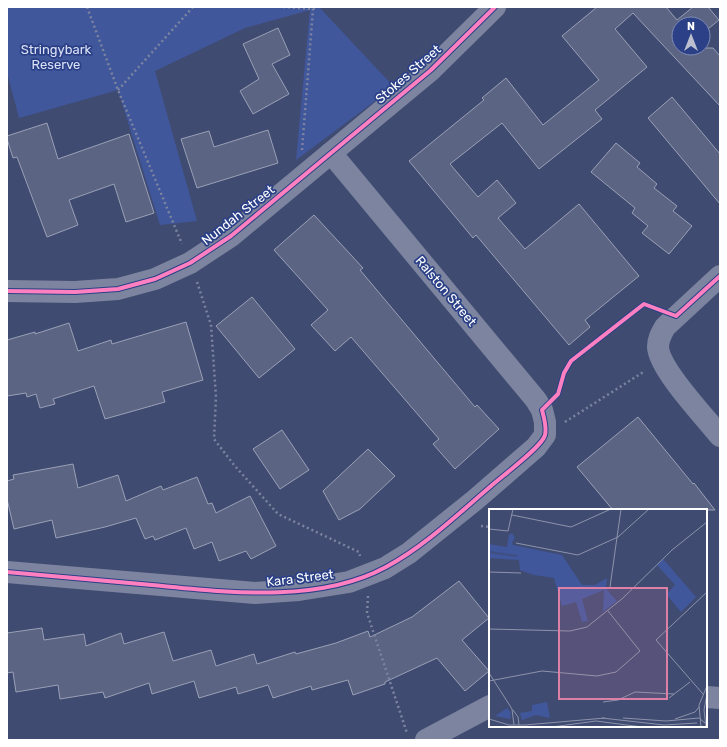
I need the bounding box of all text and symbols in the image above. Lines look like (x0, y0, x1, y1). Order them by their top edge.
north arrow (671, 16, 711, 56)
text: N (687, 20, 695, 33)
park label: Stringybark Reserve (21, 42, 92, 72)
street label: Stokes Street (372, 42, 444, 106)
street label: Nundah Street (199, 182, 277, 248)
street label: Ralston Street (412, 253, 480, 329)
inset map (489, 509, 707, 727)
street label: Kara Street (265, 566, 335, 590)

